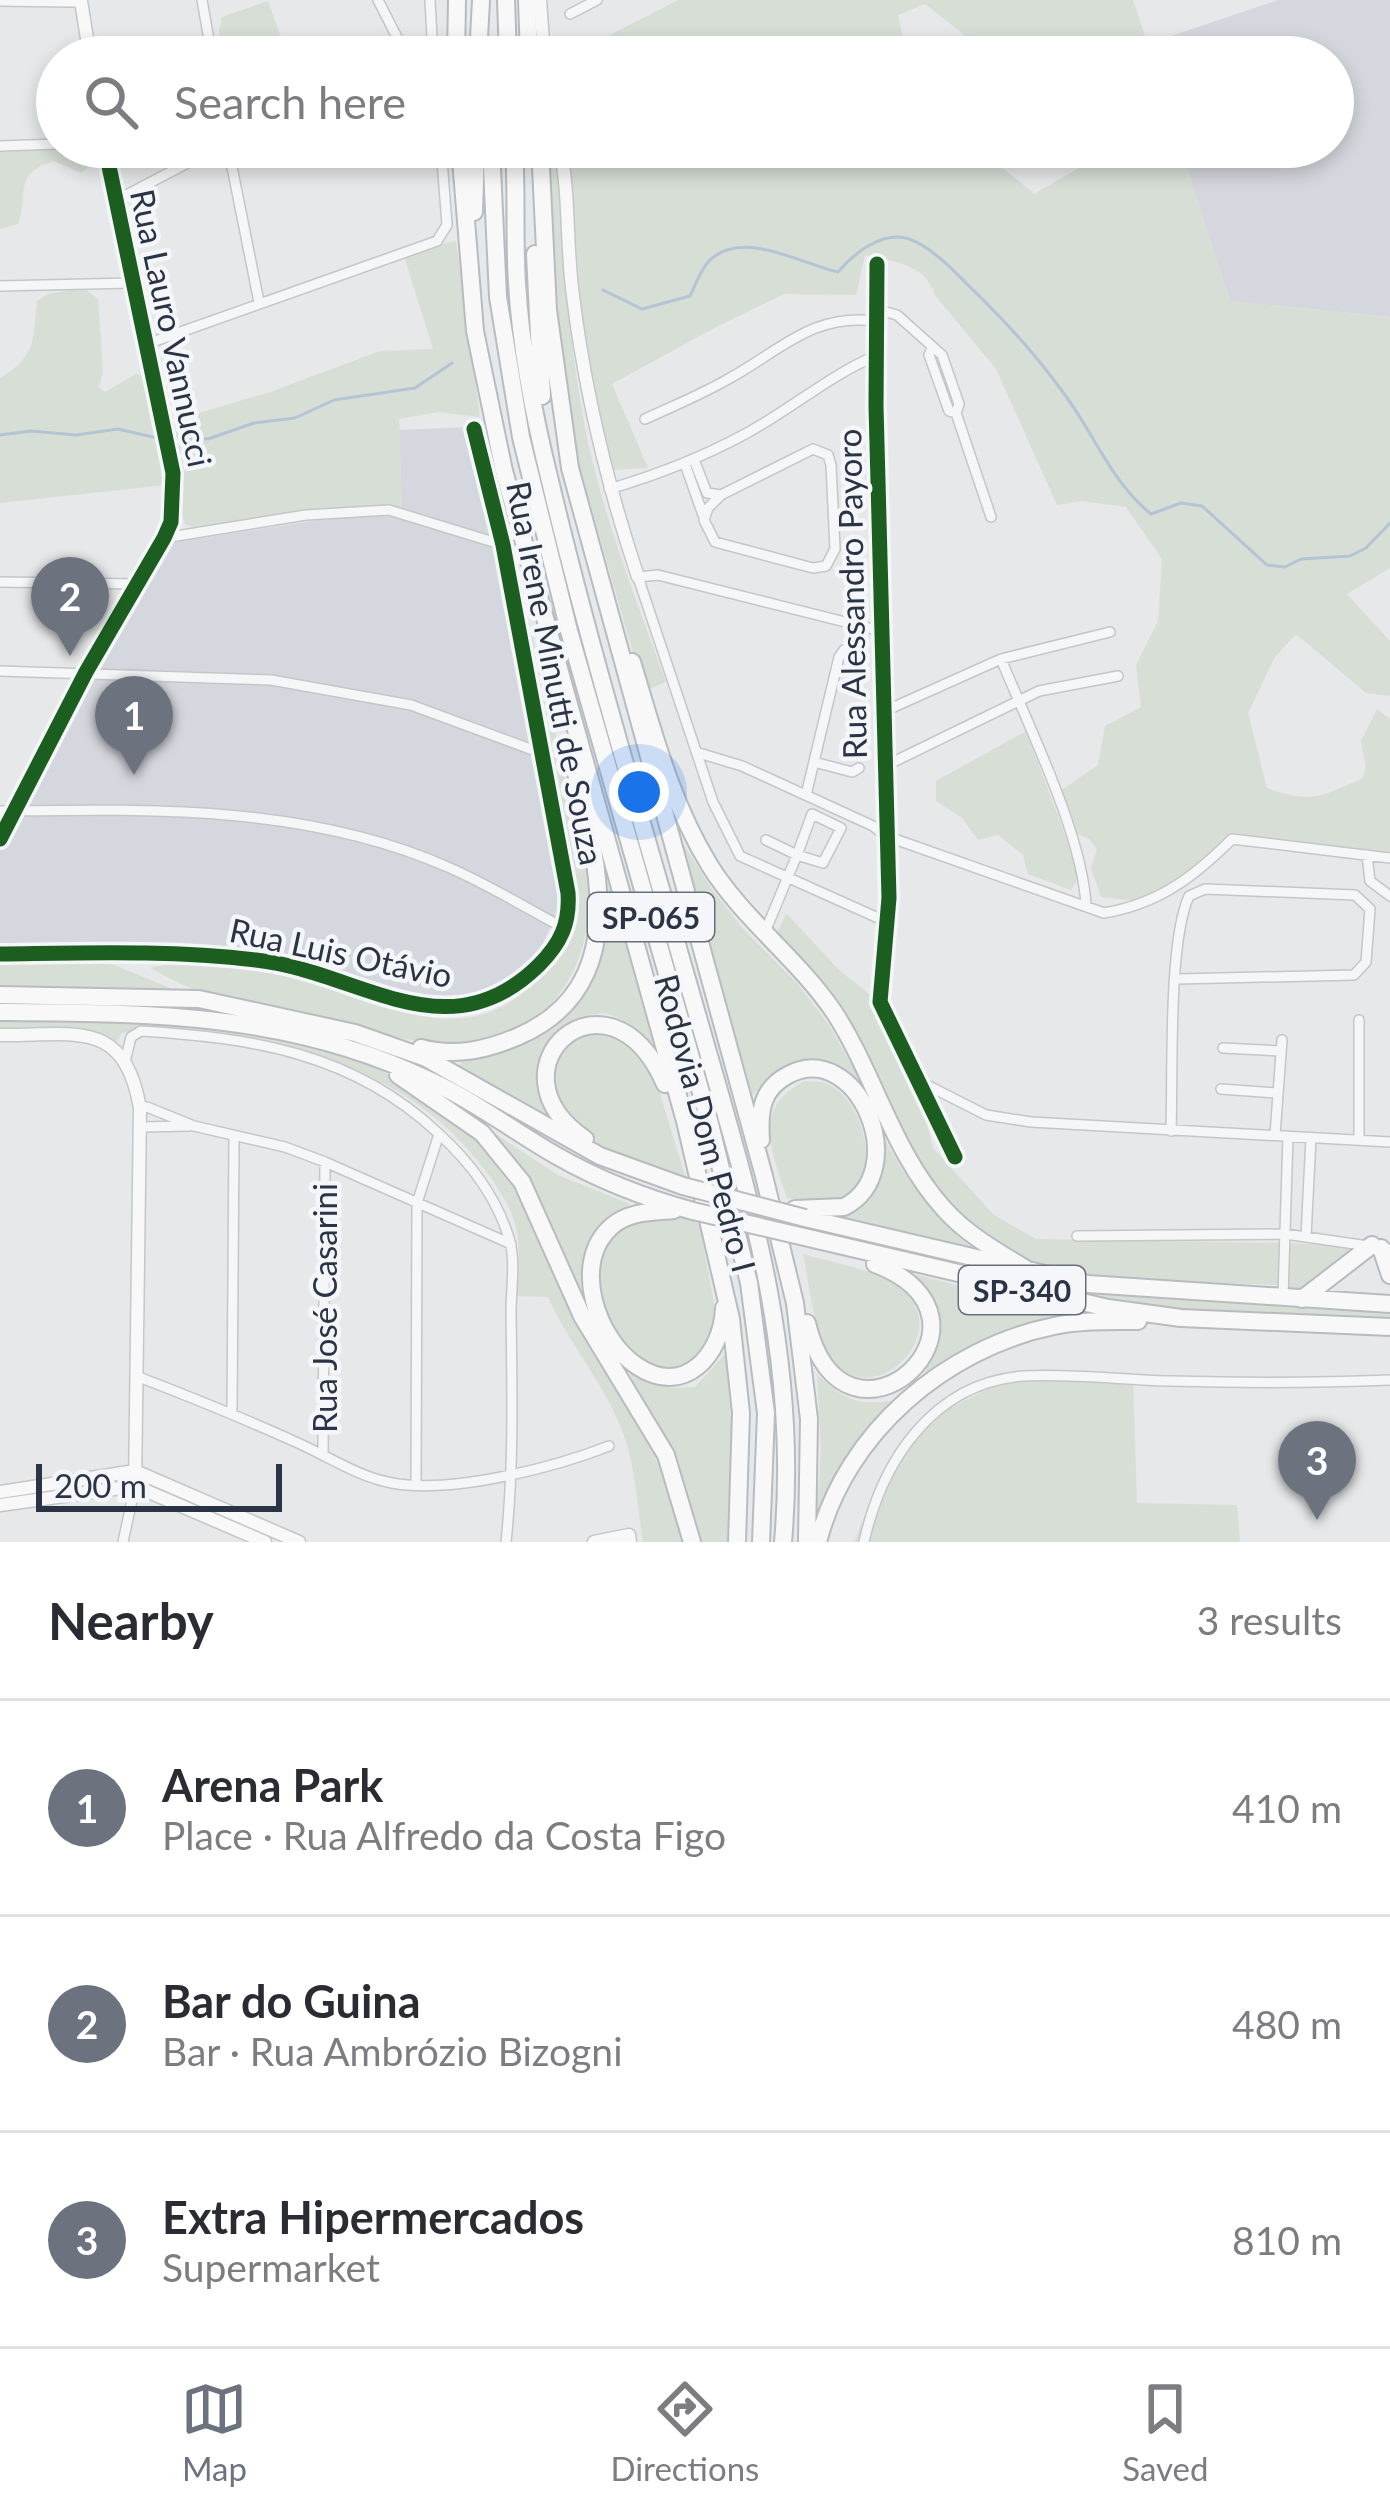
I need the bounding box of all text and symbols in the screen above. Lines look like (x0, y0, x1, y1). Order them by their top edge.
search box (36, 36, 1354, 168)
icon: search (78, 69, 144, 135)
text: Search here (174, 75, 406, 129)
street label: Rua Lauro Vannucci (123, 185, 221, 471)
street label: Rua Alessandro Payoro (828, 428, 874, 760)
street label: Rua Irene Minutti de Souza (499, 478, 613, 868)
pin: 2 (31, 557, 109, 656)
pin: 1 (95, 676, 173, 775)
your location (609, 762, 669, 822)
road number: SP-065 (588, 893, 714, 941)
street label: Rua Luis Otávio (226, 909, 456, 995)
street label: Rodovia Dom Pedro I (647, 970, 765, 1276)
street label: Rua José Casarini (304, 1183, 344, 1433)
road number: SP-340 (959, 1266, 1085, 1314)
pin: 3 (1278, 1421, 1356, 1520)
scale bar (36, 1458, 282, 1511)
text: 200 m (54, 1465, 147, 1505)
text: Nearby (48, 1590, 214, 1651)
text: 3 results (1197, 1597, 1342, 1643)
text: Arena Park (162, 1758, 383, 1812)
text: 1 (76, 1785, 98, 1831)
text: 410 m (1232, 1785, 1342, 1831)
text: Place · Rua Alfredo da Costa Figo (162, 1812, 726, 1858)
text: Bar do Guina (162, 1974, 421, 2028)
text: 2 (76, 2001, 98, 2047)
text: 480 m (1232, 2001, 1342, 2047)
text: Bar · Rua Ambrózio Bizogni (162, 2028, 623, 2074)
text: Extra Hipermercados (162, 2190, 584, 2244)
text: 3 (76, 2217, 98, 2263)
text: 810 m (1232, 2217, 1342, 2263)
text: Supermarket (162, 2244, 380, 2290)
tab: Map (181, 2376, 247, 2488)
tab: Directions (610, 2376, 759, 2488)
tab: Saved (1122, 2376, 1209, 2488)

